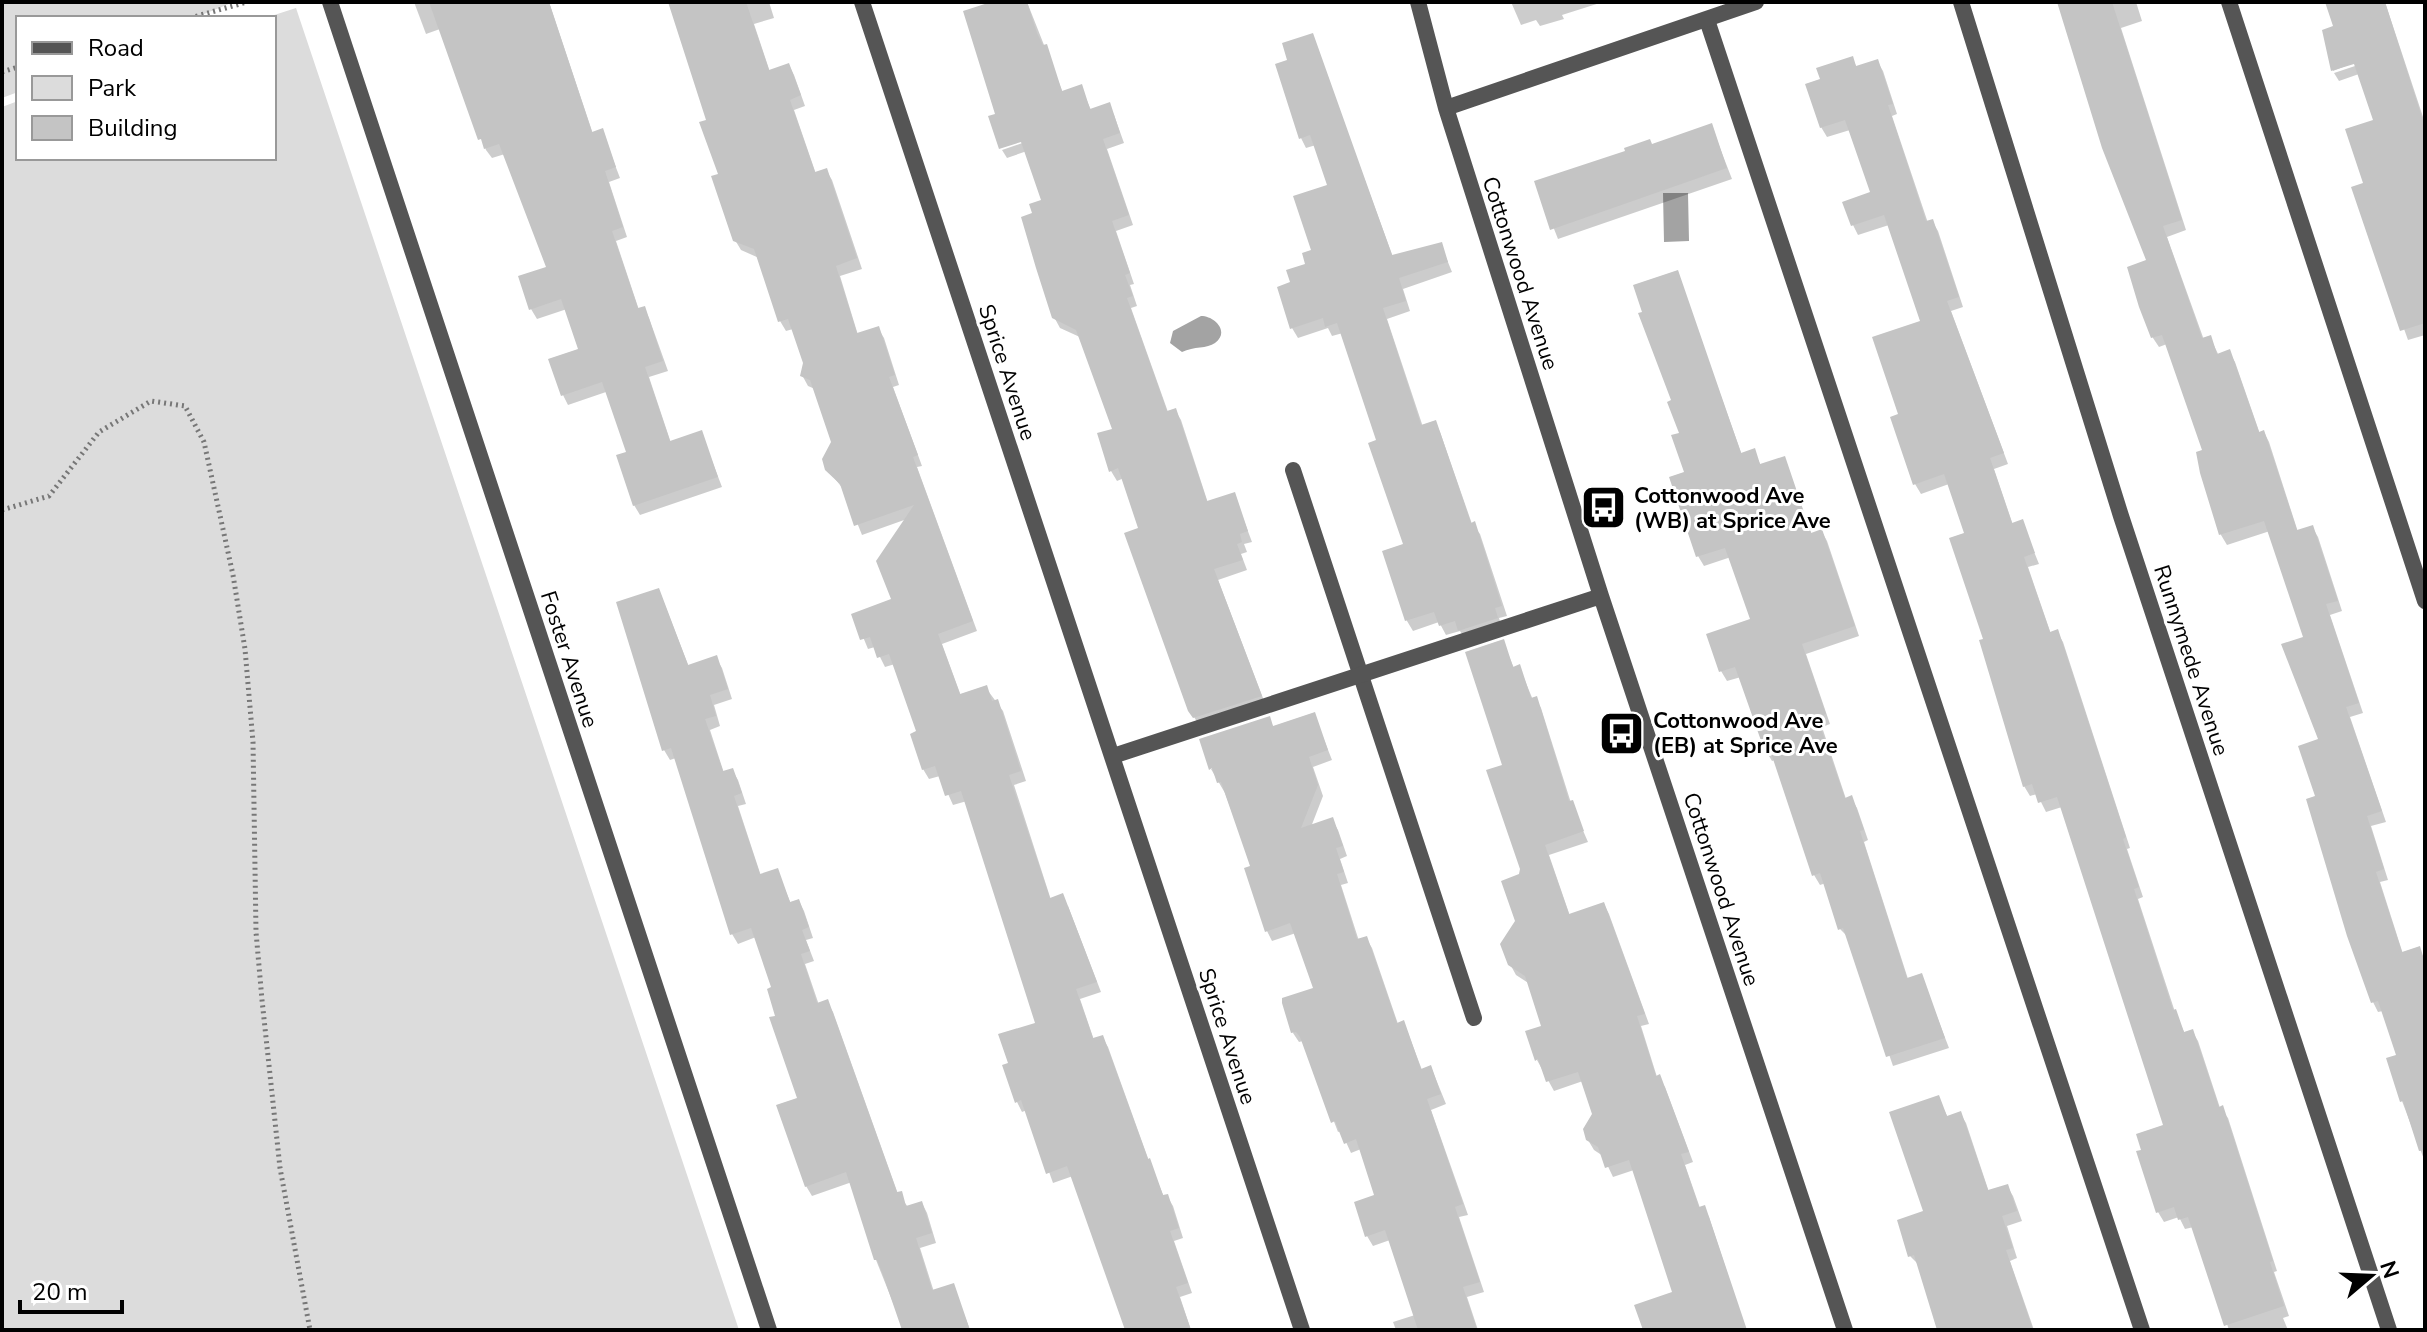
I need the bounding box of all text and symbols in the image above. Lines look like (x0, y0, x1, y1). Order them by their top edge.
legend (16, 16, 276, 160)
text: Road (88, 32, 144, 64)
text: Park (88, 72, 137, 104)
text: Building (88, 112, 178, 144)
street label: Cottonwood Avenue (1475, 173, 1566, 374)
street label: Sprice Avenue (971, 300, 1043, 444)
place label: Cottonwood Ave (WB) at Sprice Ave (1634, 481, 1831, 536)
bus stop icon: Cottonwood Ave (WB) at Sprice Ave (1579, 484, 1627, 532)
street label: Runnymede Avenue (2146, 561, 2236, 760)
street label: Foster Avenue (533, 587, 605, 731)
place label: Cottonwood Ave (EB) at Sprice Ave (1653, 706, 1838, 761)
bus stop icon: Cottonwood Ave (EB) at Sprice Ave (1598, 709, 1646, 757)
street label: Cottonwood Avenue (1676, 789, 1767, 990)
street label: Sprice Avenue (1191, 964, 1263, 1108)
north arrow (2331, 1236, 2411, 1316)
text: N (2372, 1257, 2406, 1282)
scale bar (20, 1264, 122, 1314)
text: 20 m (32, 1276, 88, 1308)

